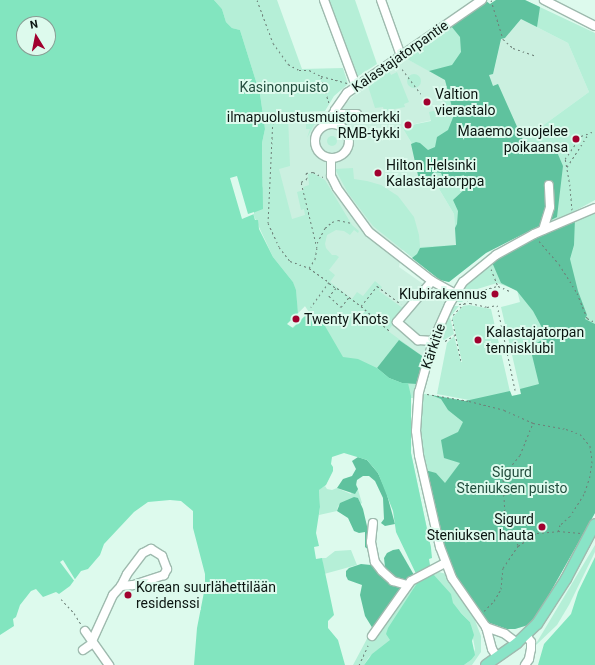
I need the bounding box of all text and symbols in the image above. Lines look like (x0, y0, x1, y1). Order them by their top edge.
north arrow (16, 16, 56, 56)
street label: Kalastajatorpantie (349, 17, 451, 95)
text: N (29, 18, 39, 32)
park label: Kasinonpuisto (239, 79, 329, 95)
place label: Valtion vierastalo (435, 86, 496, 118)
marker: Valtion vierastalo (422, 97, 432, 107)
place label: ilmapuolustusmuistomerkki RMB-tykki (227, 109, 400, 142)
marker: ilmapuolustusmuistomerkki RMB-tykki (403, 120, 413, 130)
place label: Maaemo suojelee poikaansa (457, 123, 568, 156)
marker: Maaemo suojelee poikaansa (571, 134, 581, 144)
place label: Hilton Helsinki Kalastajatorppa (386, 157, 484, 190)
marker: Hilton Helsinki Kalastajatorppa (373, 168, 383, 178)
place label: Klubirakennus (399, 286, 487, 302)
marker: Klubirakennus (490, 289, 500, 299)
place label: Twenty Knots (304, 311, 388, 327)
marker: Twenty Knots (291, 314, 301, 324)
street label: Kärkitie (417, 321, 449, 371)
place label: Kalastajatorpan tennisklubi (486, 324, 584, 356)
marker: Kalastajatorpan tennisklubi (473, 335, 483, 345)
park label: Sigurd Steniuksen puisto (457, 464, 567, 496)
place label: Sigurd Steniuksen hauta (427, 511, 534, 544)
marker: Sigurd Steniuksen hauta (537, 522, 547, 532)
place label: Korean suurlähettilään residenssi (136, 579, 276, 612)
marker: Korean suurlähettilään residenssi (123, 590, 133, 600)

